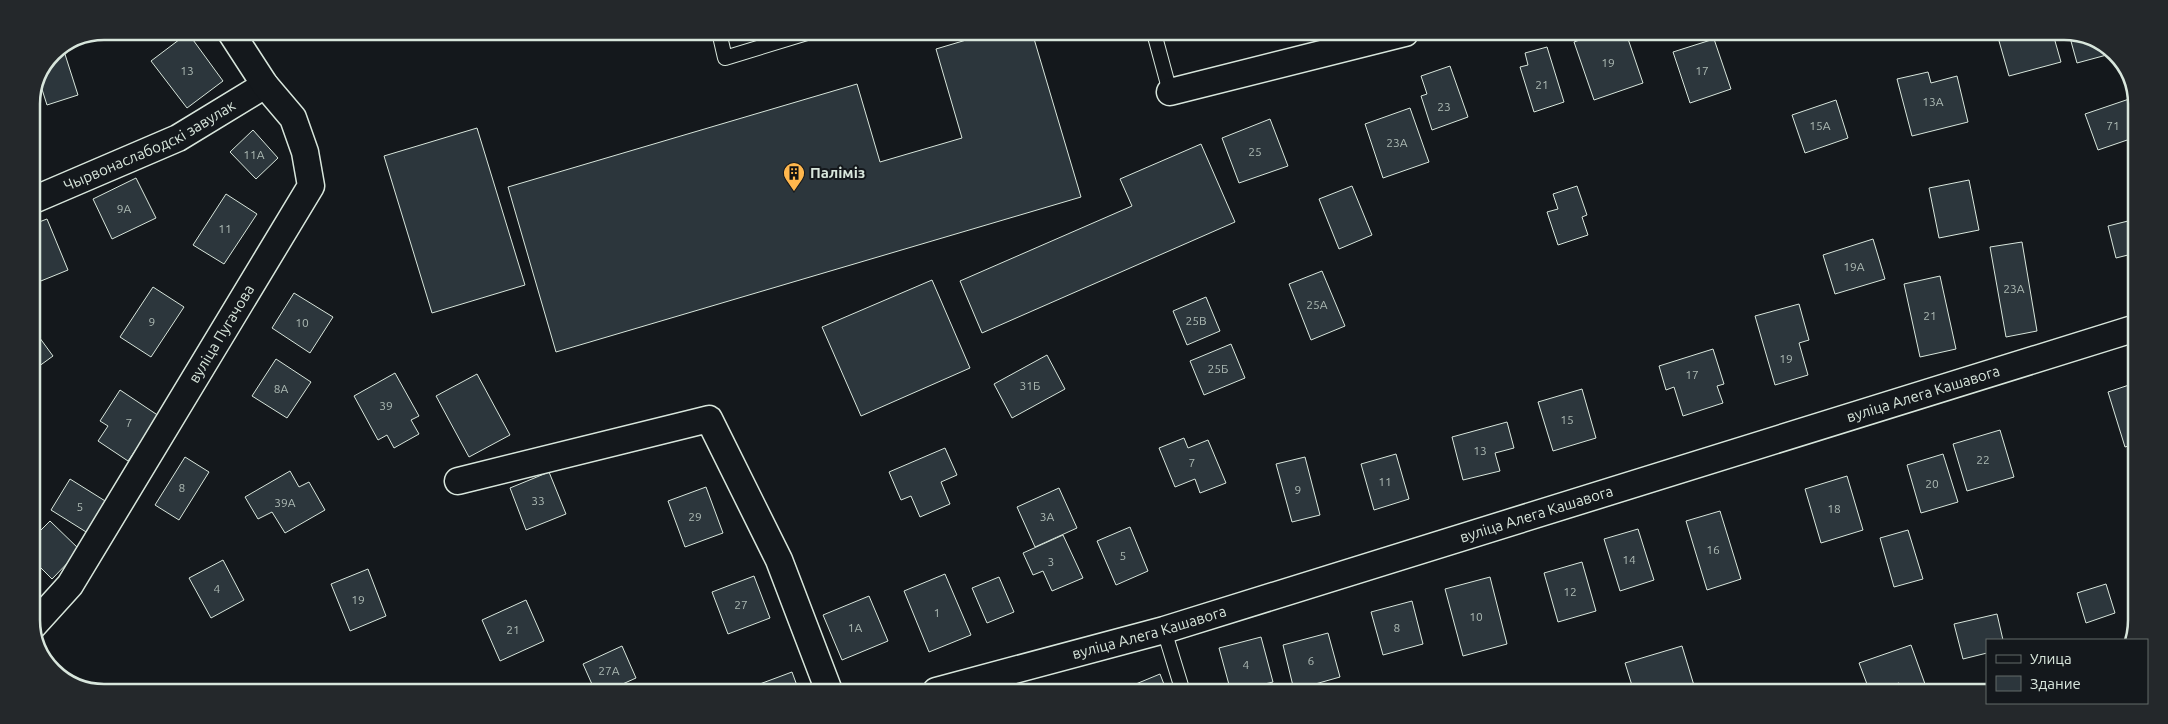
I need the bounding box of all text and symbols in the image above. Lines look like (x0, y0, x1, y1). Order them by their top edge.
house number: 19 (1601, 56, 1615, 69)
house number: 13 (180, 64, 194, 77)
house number: 17 (1695, 64, 1709, 77)
house number: 21 (1535, 78, 1549, 91)
house number: 13А (1922, 95, 1944, 108)
street label: Чырвонаслабодскі завулак (61, 96, 238, 194)
house number: 23 (1437, 100, 1451, 113)
house number: 15А (1809, 119, 1831, 132)
house number: 71 (2106, 119, 2120, 132)
house number: 23А (1386, 136, 1408, 149)
house number: 25 (1248, 145, 1262, 158)
house number: 11А (243, 148, 265, 161)
building icon: Паліміз (782, 161, 806, 192)
place label: Паліміз (810, 164, 865, 181)
house number: 9А (117, 202, 131, 215)
house number: 11 (218, 222, 232, 235)
house number: 19А (1843, 260, 1865, 273)
street label: вуліца Пугачова (185, 281, 257, 386)
house number: 23А (2003, 282, 2025, 295)
house number: 25А (1306, 298, 1328, 311)
house number: 21 (1923, 309, 1937, 322)
house number: 25В (1185, 314, 1207, 327)
house number: 9 (149, 315, 155, 328)
house number: 10 (295, 316, 309, 329)
house number: 19 (1779, 352, 1793, 365)
house number: 25Б (1208, 362, 1228, 375)
street label: вуліца Алега Кашавога (1844, 362, 2002, 425)
house number: 17 (1685, 368, 1699, 381)
house number: 31Б (1020, 379, 1040, 392)
house number: 8А (274, 382, 288, 395)
house number: 39 (379, 399, 393, 412)
house number: 15 (1560, 413, 1574, 426)
house number: 7 (126, 416, 132, 429)
house number: 13 (1473, 444, 1487, 457)
house number: 22 (1976, 453, 1990, 466)
house number: 7 (1189, 456, 1195, 469)
house number: 11 (1378, 475, 1392, 488)
house number: 20 (1925, 477, 1939, 490)
house number: 8 (179, 481, 186, 494)
street label: вуліца Алега Кашавога (1458, 482, 1615, 546)
house number: 9 (1295, 483, 1301, 496)
house number: 33 (531, 494, 545, 507)
house number: 39А (274, 496, 296, 509)
house number: 5 (77, 500, 83, 513)
house number: 18 (1827, 502, 1841, 515)
house number: 29 (688, 510, 702, 523)
house number: 3А (1040, 510, 1054, 523)
house number: 16 (1706, 543, 1720, 556)
house number: 5 (1120, 549, 1126, 562)
house number: 14 (1622, 553, 1636, 566)
house number: 3 (1048, 555, 1054, 568)
house number: 4 (214, 582, 221, 595)
house number: 12 (1563, 585, 1577, 598)
house number: 19 (351, 593, 365, 606)
house number: 27 (734, 598, 748, 611)
street label: вуліца Алега Кашавога (1070, 602, 1228, 662)
house number: 1 (934, 606, 940, 619)
house number: 10 (1469, 610, 1483, 623)
house number: 1А (848, 621, 862, 634)
house number: 8 (1394, 621, 1401, 634)
house number: 21 (506, 623, 520, 636)
legend (1986, 639, 2148, 704)
text: Улица (2030, 650, 2072, 667)
house number: 6 (1308, 654, 1315, 667)
house number: 4 (1243, 658, 1250, 671)
house number: 27А (598, 664, 620, 677)
text: Здание (2030, 675, 2081, 692)

